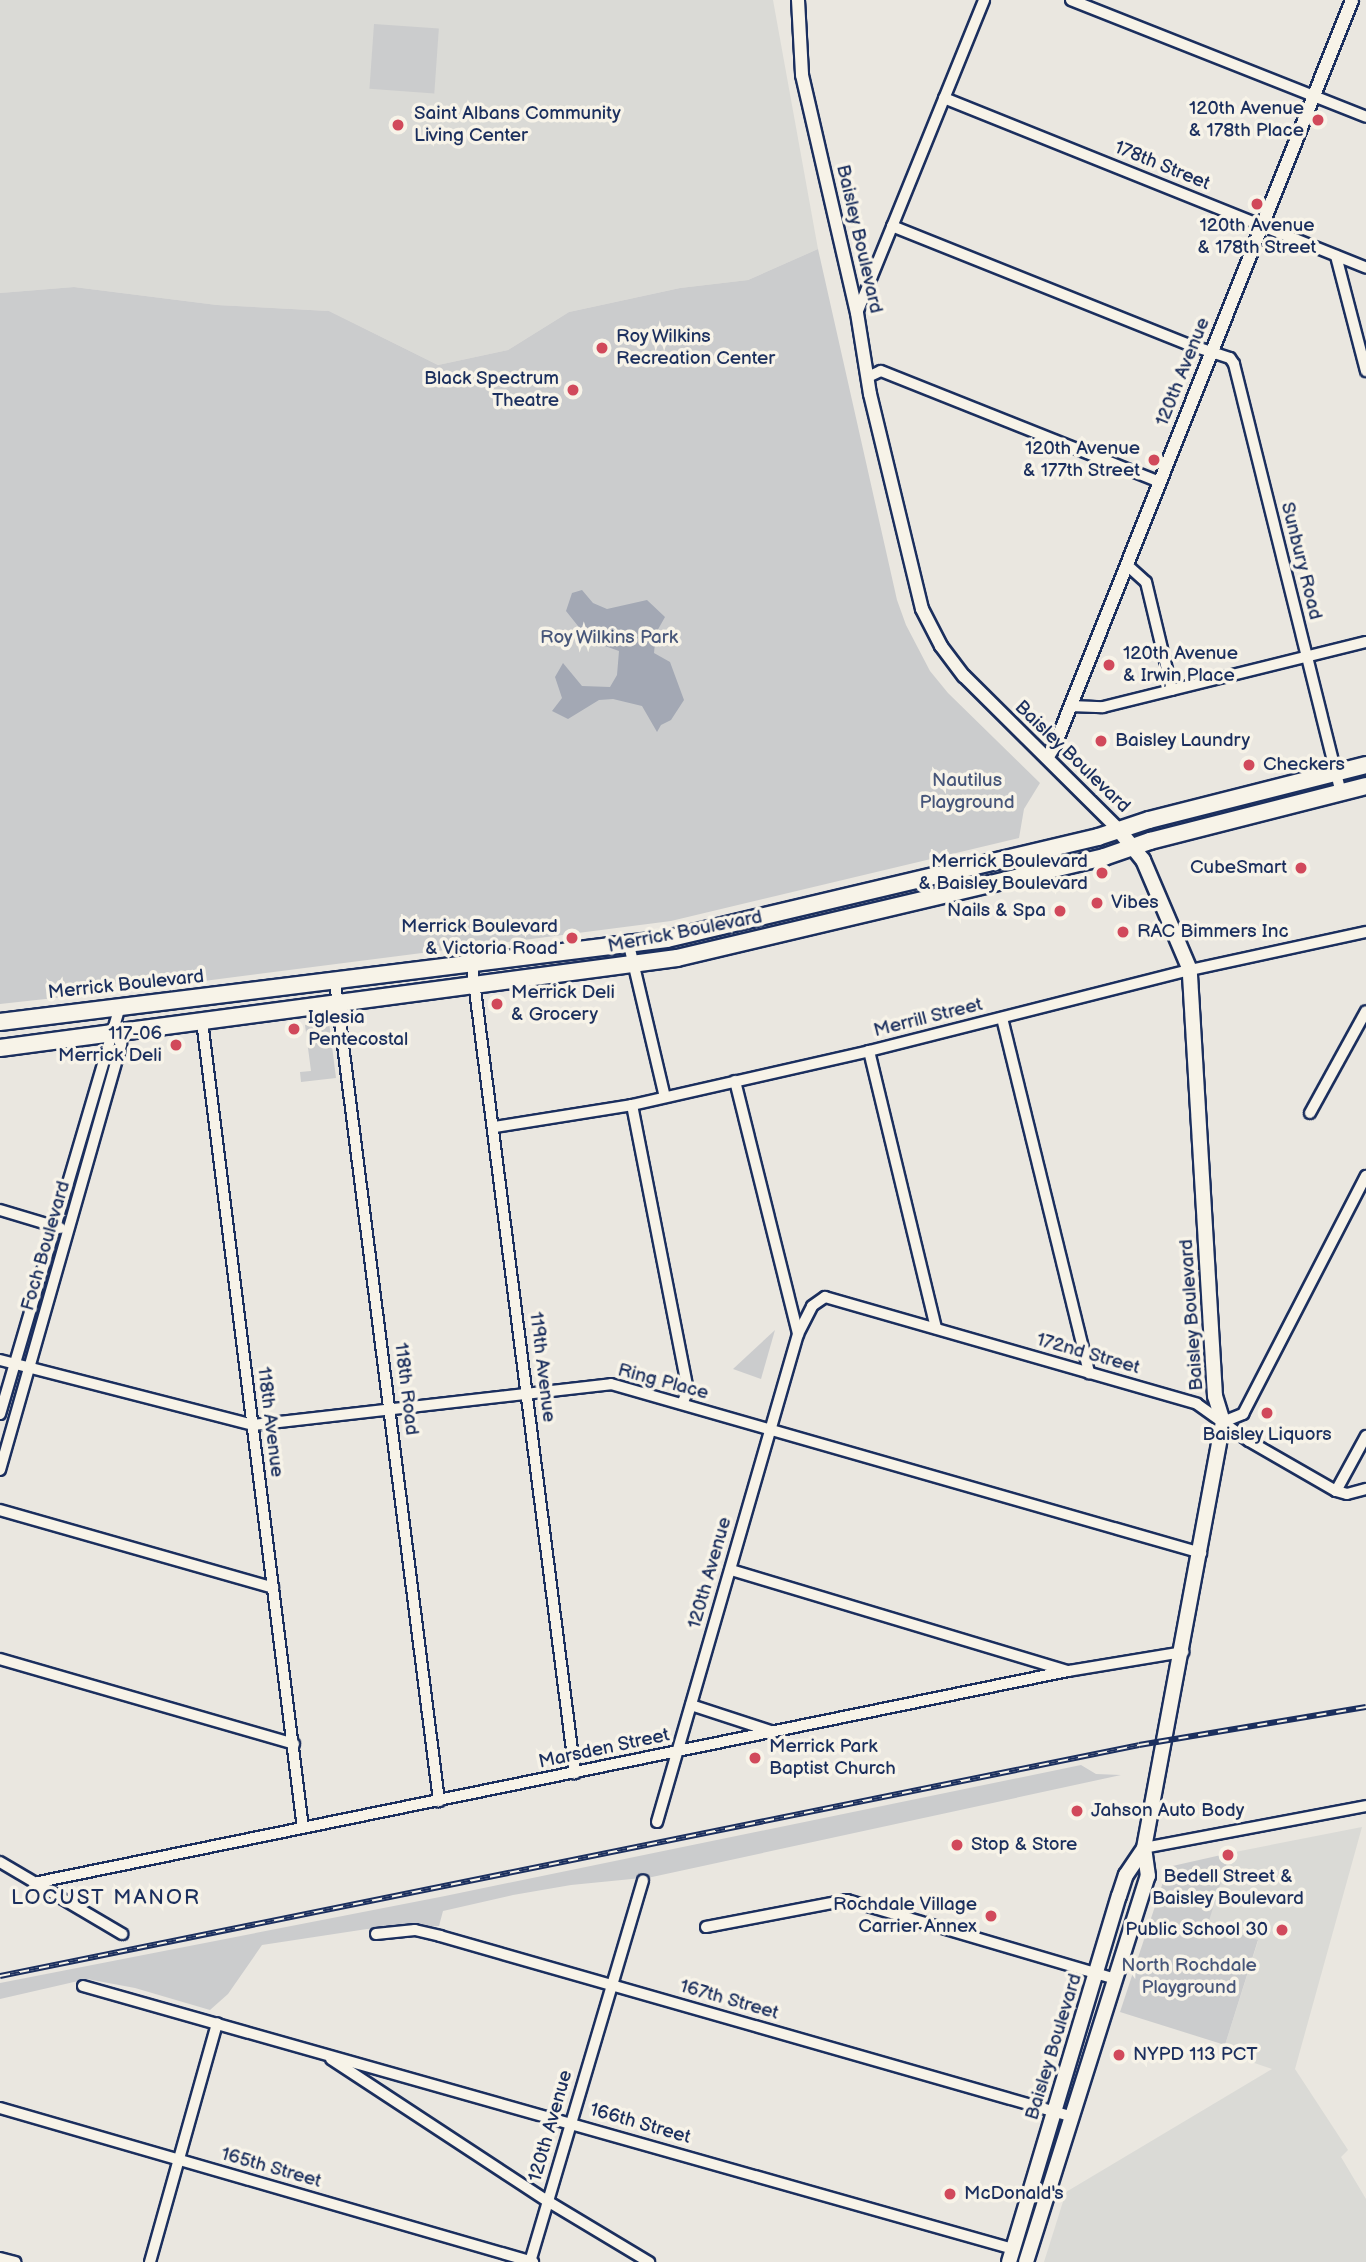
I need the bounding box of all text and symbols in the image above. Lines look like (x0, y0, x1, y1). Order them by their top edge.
place label: 120th Avenue & 178th Place (1189, 98, 1304, 142)
place label: Saint Albans Community Living Center (414, 103, 621, 147)
marker: 120th Avenue & 178th Place (1310, 112, 1326, 128)
marker: Saint Albans Community Living Center (388, 115, 408, 135)
street label: 178th Street (1111, 136, 1213, 196)
street label: Baisley Boulevard (831, 162, 887, 316)
marker: 120th Avenue & 178th Street (1249, 196, 1265, 212)
place label: 120th Avenue & 178th Street (1197, 215, 1317, 259)
street label: 120th Avenue (1151, 314, 1215, 430)
place label: Roy Wilkins Recreation Center (616, 326, 775, 370)
marker: Roy Wilkins Recreation Center (594, 340, 610, 356)
place label: Black Spectrum Theatre (424, 368, 559, 412)
marker: Black Spectrum Theatre (565, 382, 581, 398)
place label: 120th Avenue & 177th Street (1023, 438, 1140, 482)
marker: 120th Avenue & 177th Street (1146, 452, 1162, 468)
street label: Sunbury Road (1275, 499, 1327, 623)
park label: Roy Wilkins Park (539, 627, 679, 649)
place label: 120th Avenue & Irwin Place (1123, 643, 1238, 687)
marker: 120th Avenue & Irwin Place (1101, 657, 1117, 673)
street label: Baisley Boulevard (1009, 696, 1135, 818)
place label: Baisley Laundry (1115, 730, 1251, 752)
marker: Baisley Laundry (1093, 733, 1109, 749)
place label: Checkers (1263, 754, 1345, 776)
marker: Checkers (1241, 757, 1257, 773)
park label: Nautilus Playground (919, 770, 1015, 814)
place label: Merrick Boulevard & Baisley Boulevard (917, 851, 1088, 895)
place label: CubeSmart (1190, 857, 1287, 879)
marker: CubeSmart (1293, 860, 1309, 876)
marker: Merrick Boulevard & Baisley Boulevard (1094, 865, 1110, 881)
place label: Vibes (1111, 892, 1159, 914)
marker: Vibes (1089, 895, 1105, 911)
place label: Nails & Spa (947, 900, 1046, 922)
marker: Nails & Spa (1052, 903, 1068, 919)
street label: Merrick Boulevard (606, 906, 764, 958)
place label: Merrick Boulevard & Victoria Road (401, 916, 558, 960)
place label: RAC Bimmers Inc (1137, 921, 1288, 943)
marker: RAC Bimmers Inc (1115, 924, 1131, 940)
marker: Merrick Boulevard & Victoria Road (564, 930, 580, 946)
street label: Merrick Boulevard (47, 965, 205, 1005)
place label: Merrick Deli & Grocery (511, 982, 615, 1026)
street label: Merrill Street (871, 993, 985, 1043)
marker: Merrick Deli & Grocery (489, 996, 505, 1012)
place label: Iglesia Pentecostal (308, 1007, 408, 1051)
marker: Iglesia Pentecostal (286, 1021, 302, 1037)
place label: 117-06 Merrick Deli (58, 1023, 162, 1067)
marker: 117-06 Merrick Deli (168, 1037, 184, 1053)
street label: Foch Boulevard (17, 1179, 75, 1313)
street label: Baisley Boulevard (1175, 1238, 1209, 1392)
street label: 119th Avenue (524, 1311, 560, 1423)
street label: 172nd Street (1034, 1328, 1142, 1380)
street label: 118th Road (389, 1341, 423, 1437)
street label: Ring Place (615, 1359, 711, 1405)
street label: 118th Avenue (252, 1366, 288, 1478)
marker: Baisley Liquors (1259, 1405, 1275, 1421)
place label: Baisley Liquors (1202, 1424, 1332, 1446)
street label: 120th Avenue (683, 1515, 737, 1631)
street label: Marsden Street (536, 1724, 672, 1774)
place label: Merrick Park Baptist Church (769, 1736, 896, 1780)
marker: Merrick Park Baptist Church (747, 1750, 763, 1766)
place label: Jahson Auto Body (1091, 1800, 1244, 1822)
marker: Jahson Auto Body (1069, 1803, 1085, 1819)
place label: Stop & Store (971, 1834, 1078, 1856)
marker: Stop & Store (949, 1837, 965, 1853)
marker: Bedell Street & Baisley Boulevard (1220, 1847, 1236, 1863)
place label: Bedell Street & Baisley Boulevard (1151, 1866, 1305, 1910)
district label: LOCUST MANOR (13, 1885, 199, 1911)
place label: Rochdale Village Carrier Annex (832, 1894, 977, 1938)
marker: Rochdale Village Carrier Annex (983, 1908, 999, 1924)
place label: Public School 30 (1125, 1919, 1268, 1941)
marker: Public School 30 (1274, 1922, 1290, 1938)
park label: North Rochdale Playground (1121, 1955, 1257, 1999)
street label: Baisley Boulevard (1021, 1970, 1087, 2124)
street label: 167th Street (677, 1975, 781, 2025)
place label: NYPD 113 PCT (1133, 2044, 1258, 2066)
marker: NYPD 113 PCT (1111, 2047, 1127, 2063)
street label: 120th Avenue (524, 2068, 578, 2184)
street label: 166th Street (587, 2099, 693, 2149)
street label: 165th Street (218, 2143, 324, 2193)
place label: McDonald's (964, 2183, 1064, 2205)
marker: McDonald's (942, 2186, 958, 2202)

